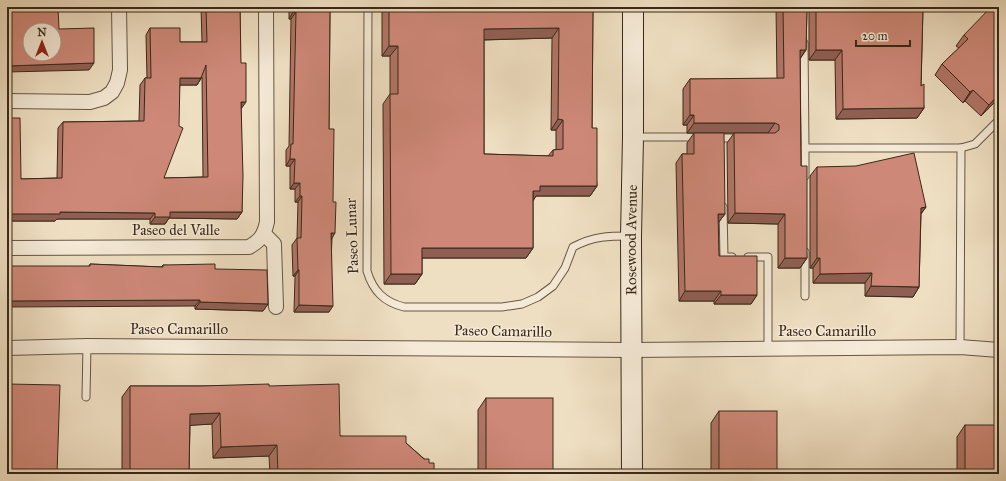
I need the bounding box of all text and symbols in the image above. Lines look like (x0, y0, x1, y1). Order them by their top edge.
north arrow (22, 22, 62, 62)
scale bar (856, 22, 910, 48)
text: N (37, 26, 47, 39)
text: 20 m (862, 29, 888, 43)
street label: Rosewood Avenue (622, 184, 641, 295)
street label: Paseo Lunar (342, 197, 362, 275)
street label: Paseo del Valle (132, 221, 220, 239)
street label: Paseo Camarillo (130, 320, 228, 338)
street label: Paseo Camarillo (454, 321, 553, 341)
street label: Paseo Camarillo (778, 322, 876, 340)

